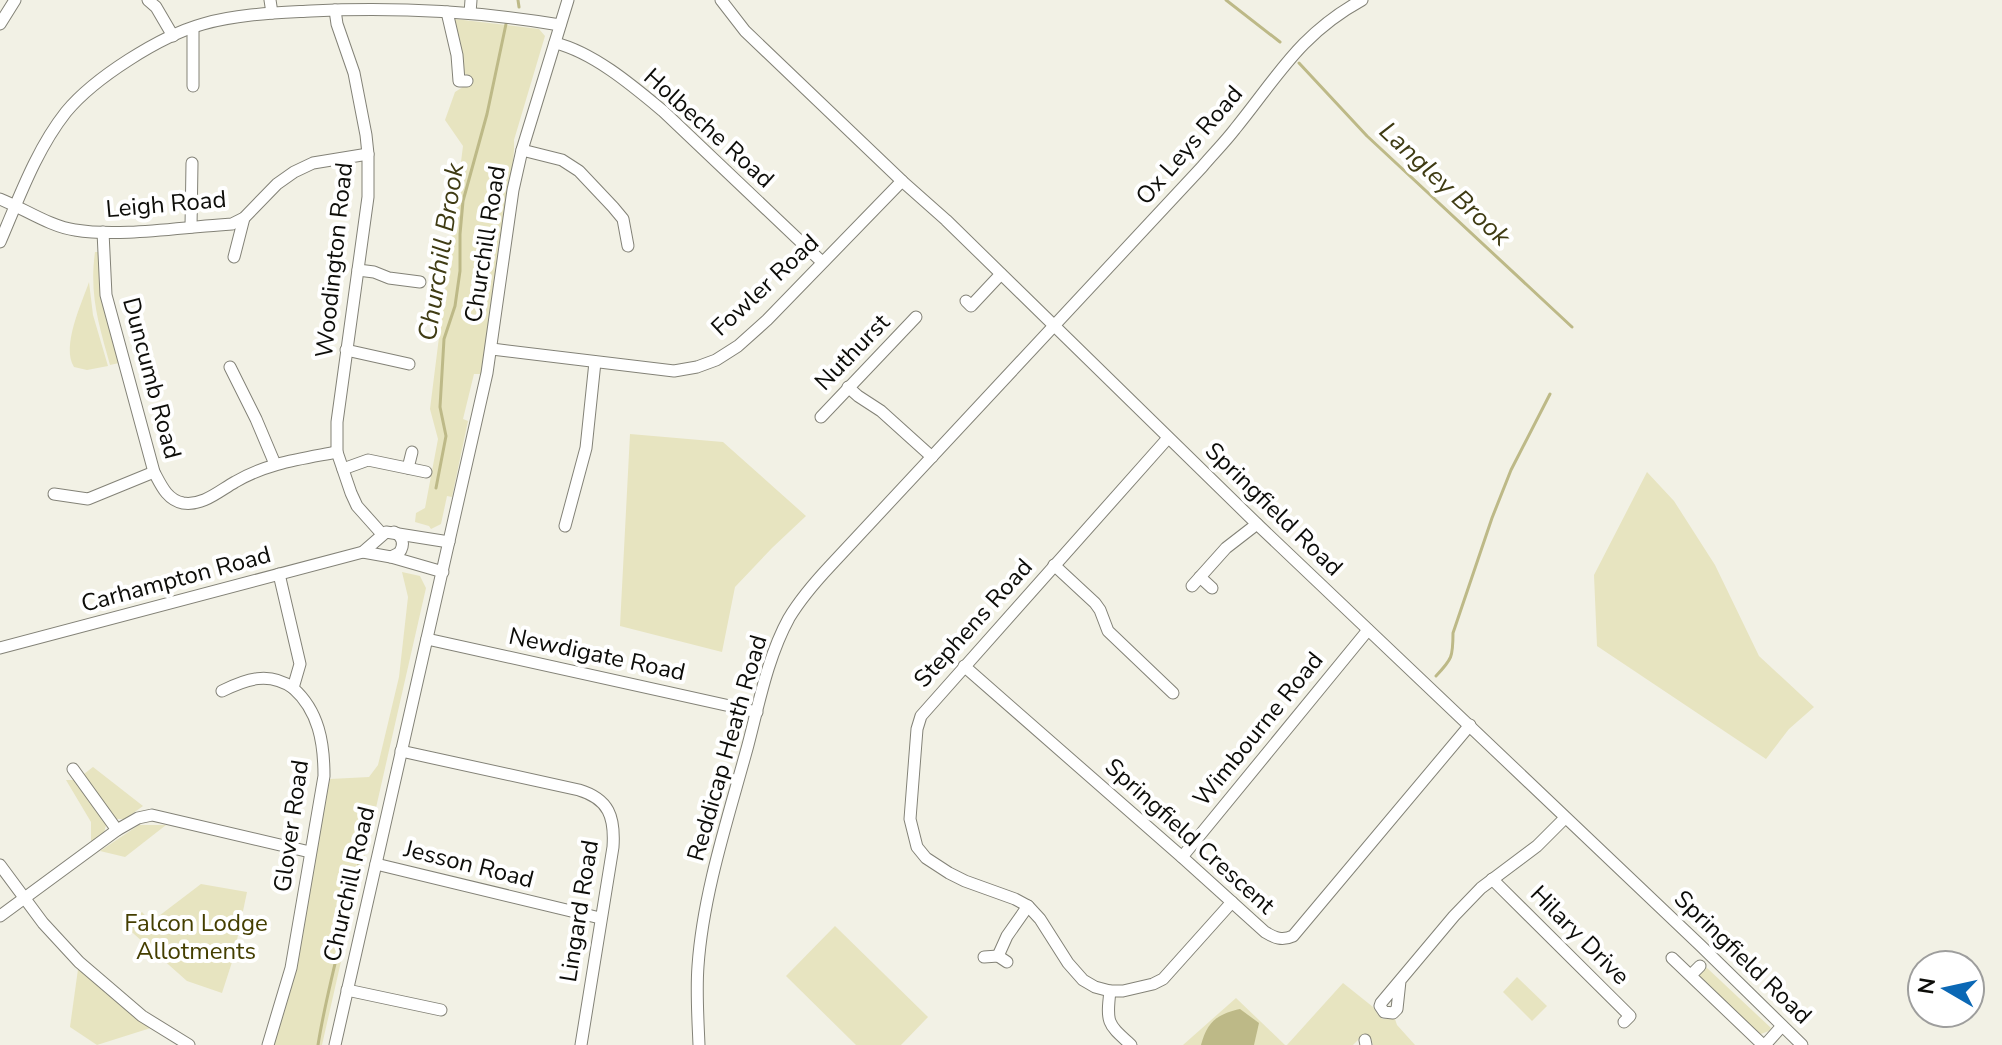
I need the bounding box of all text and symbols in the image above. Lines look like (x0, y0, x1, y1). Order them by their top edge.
street label: Holbeche Road (637, 61, 781, 195)
street label: Ox Leys Road (1128, 79, 1250, 211)
water label: Langley Brook (1372, 114, 1519, 255)
water label: Churchill Brook (410, 160, 472, 343)
street label: Woodington Road (308, 161, 360, 359)
street label: Churchill Road (457, 163, 513, 325)
street label: Leigh Road (104, 183, 228, 225)
street label: Fowler Road (704, 227, 826, 343)
street label: Duncumb Road (115, 294, 189, 462)
street label: Nuthurst (807, 306, 897, 397)
street label: Springfield Road (1198, 435, 1350, 583)
street label: Carhampton Road (78, 538, 274, 620)
street label: Stephens Road (906, 552, 1040, 694)
street label: Newdigate Road (506, 620, 688, 688)
street label: Reddicap Heath Road (679, 631, 775, 865)
street label: Wimbourne Road (1186, 645, 1330, 813)
street label: Springfield Crescent (1098, 751, 1282, 921)
street label: Glover Road (266, 758, 316, 894)
street label: Churchill Road (316, 803, 382, 965)
street label: Jesson Road (400, 832, 537, 896)
street label: Lingard Road (552, 838, 606, 984)
street label: Hilary Drive (1523, 878, 1637, 992)
street label: Springfield Road (1667, 883, 1819, 1031)
park label: Falcon Lodge Allotments (124, 907, 268, 967)
north arrow (1906, 949, 1986, 1029)
text: N (1911, 976, 1943, 997)

